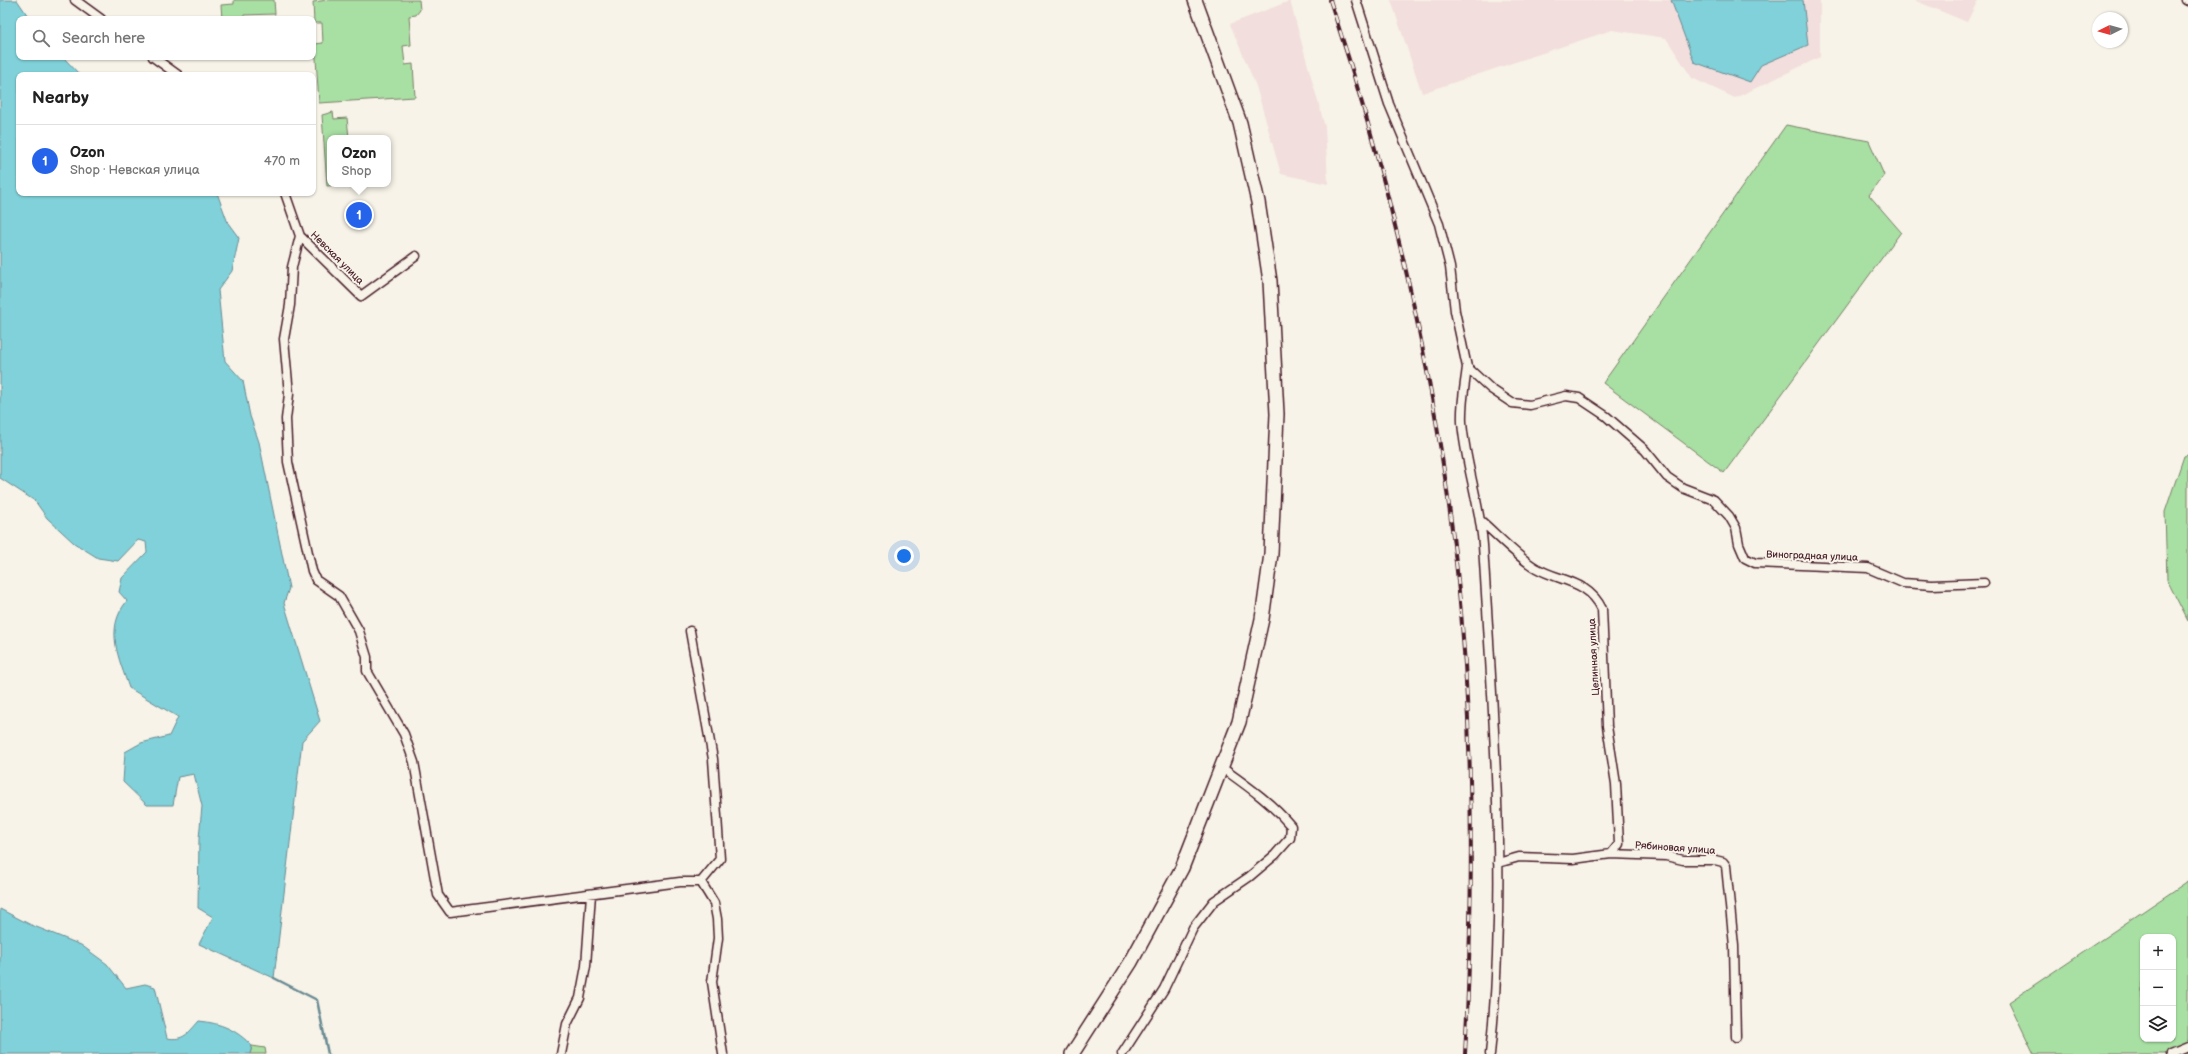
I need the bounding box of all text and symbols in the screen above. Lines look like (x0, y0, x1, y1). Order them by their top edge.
north arrow (2092, 12, 2128, 48)
search box (16, 16, 316, 60)
icon: search (30, 27, 52, 49)
text: Search here (62, 29, 145, 48)
text: Nearby (32, 88, 89, 108)
popup (327, 135, 391, 187)
text: Ozon (70, 143, 105, 162)
text: Ozon (342, 144, 376, 163)
text: 1 (42, 153, 48, 169)
text: 470 m (264, 153, 300, 169)
text: Shop · Невская улица (70, 162, 200, 178)
text: Shop (342, 163, 372, 179)
pin: 1 (346, 200, 372, 230)
street label: Невская улица (308, 229, 366, 287)
your location (894, 546, 914, 566)
street label: Виноградная улица (1766, 548, 1858, 564)
street label: Целинная улица (1586, 618, 1602, 696)
street label: Рябиновая улица (1634, 839, 1716, 857)
map controls (2140, 934, 2176, 1042)
button: + (2140, 934, 2176, 970)
button: − (2140, 970, 2176, 1006)
button: layers (2140, 1006, 2176, 1042)

